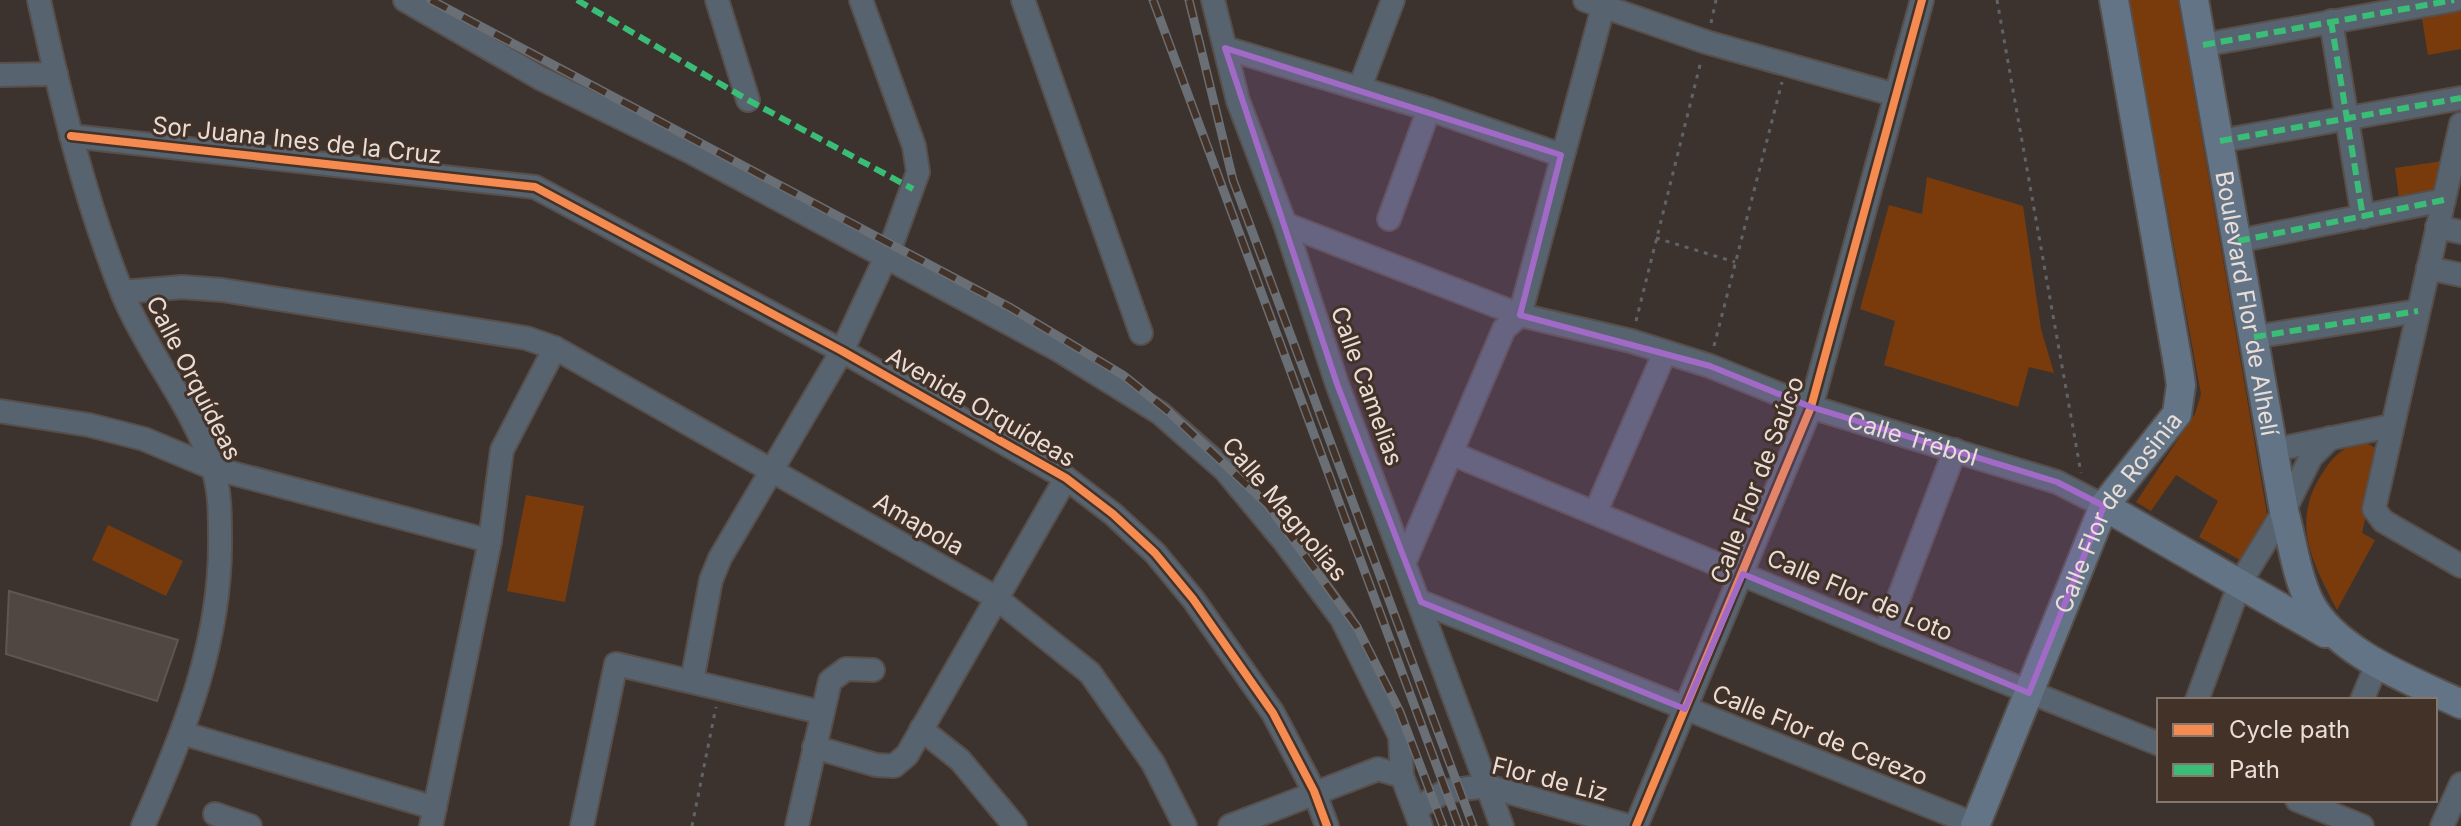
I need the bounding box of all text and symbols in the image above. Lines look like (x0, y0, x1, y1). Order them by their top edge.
street label: Sor Juana Ines de la Cruz (151, 110, 443, 170)
street label: Boulevard Flor de Alhelí (2210, 169, 2285, 438)
street label: Calle Orquídeas (140, 291, 248, 465)
street label: Calle Camelias (1325, 302, 1409, 470)
street label: Avenida Orquídeas (881, 341, 1081, 473)
street label: Calle Flor de Saúco (1704, 372, 1810, 588)
street label: Calle Trébol (1844, 404, 1981, 472)
street label: Calle Flor de Rosinia (2048, 406, 2188, 617)
street label: Calle Magnolias (1216, 431, 1354, 587)
street label: Amapola (869, 487, 969, 561)
street label: Calle Flor de Loto (1763, 543, 1957, 647)
street label: Calle Flor de Cerezo (1708, 678, 1932, 792)
legend (2157, 698, 2437, 802)
text: Cycle path (2229, 715, 2350, 744)
street label: Flor de Liz (1489, 751, 1611, 807)
text: Path (2229, 755, 2280, 784)

